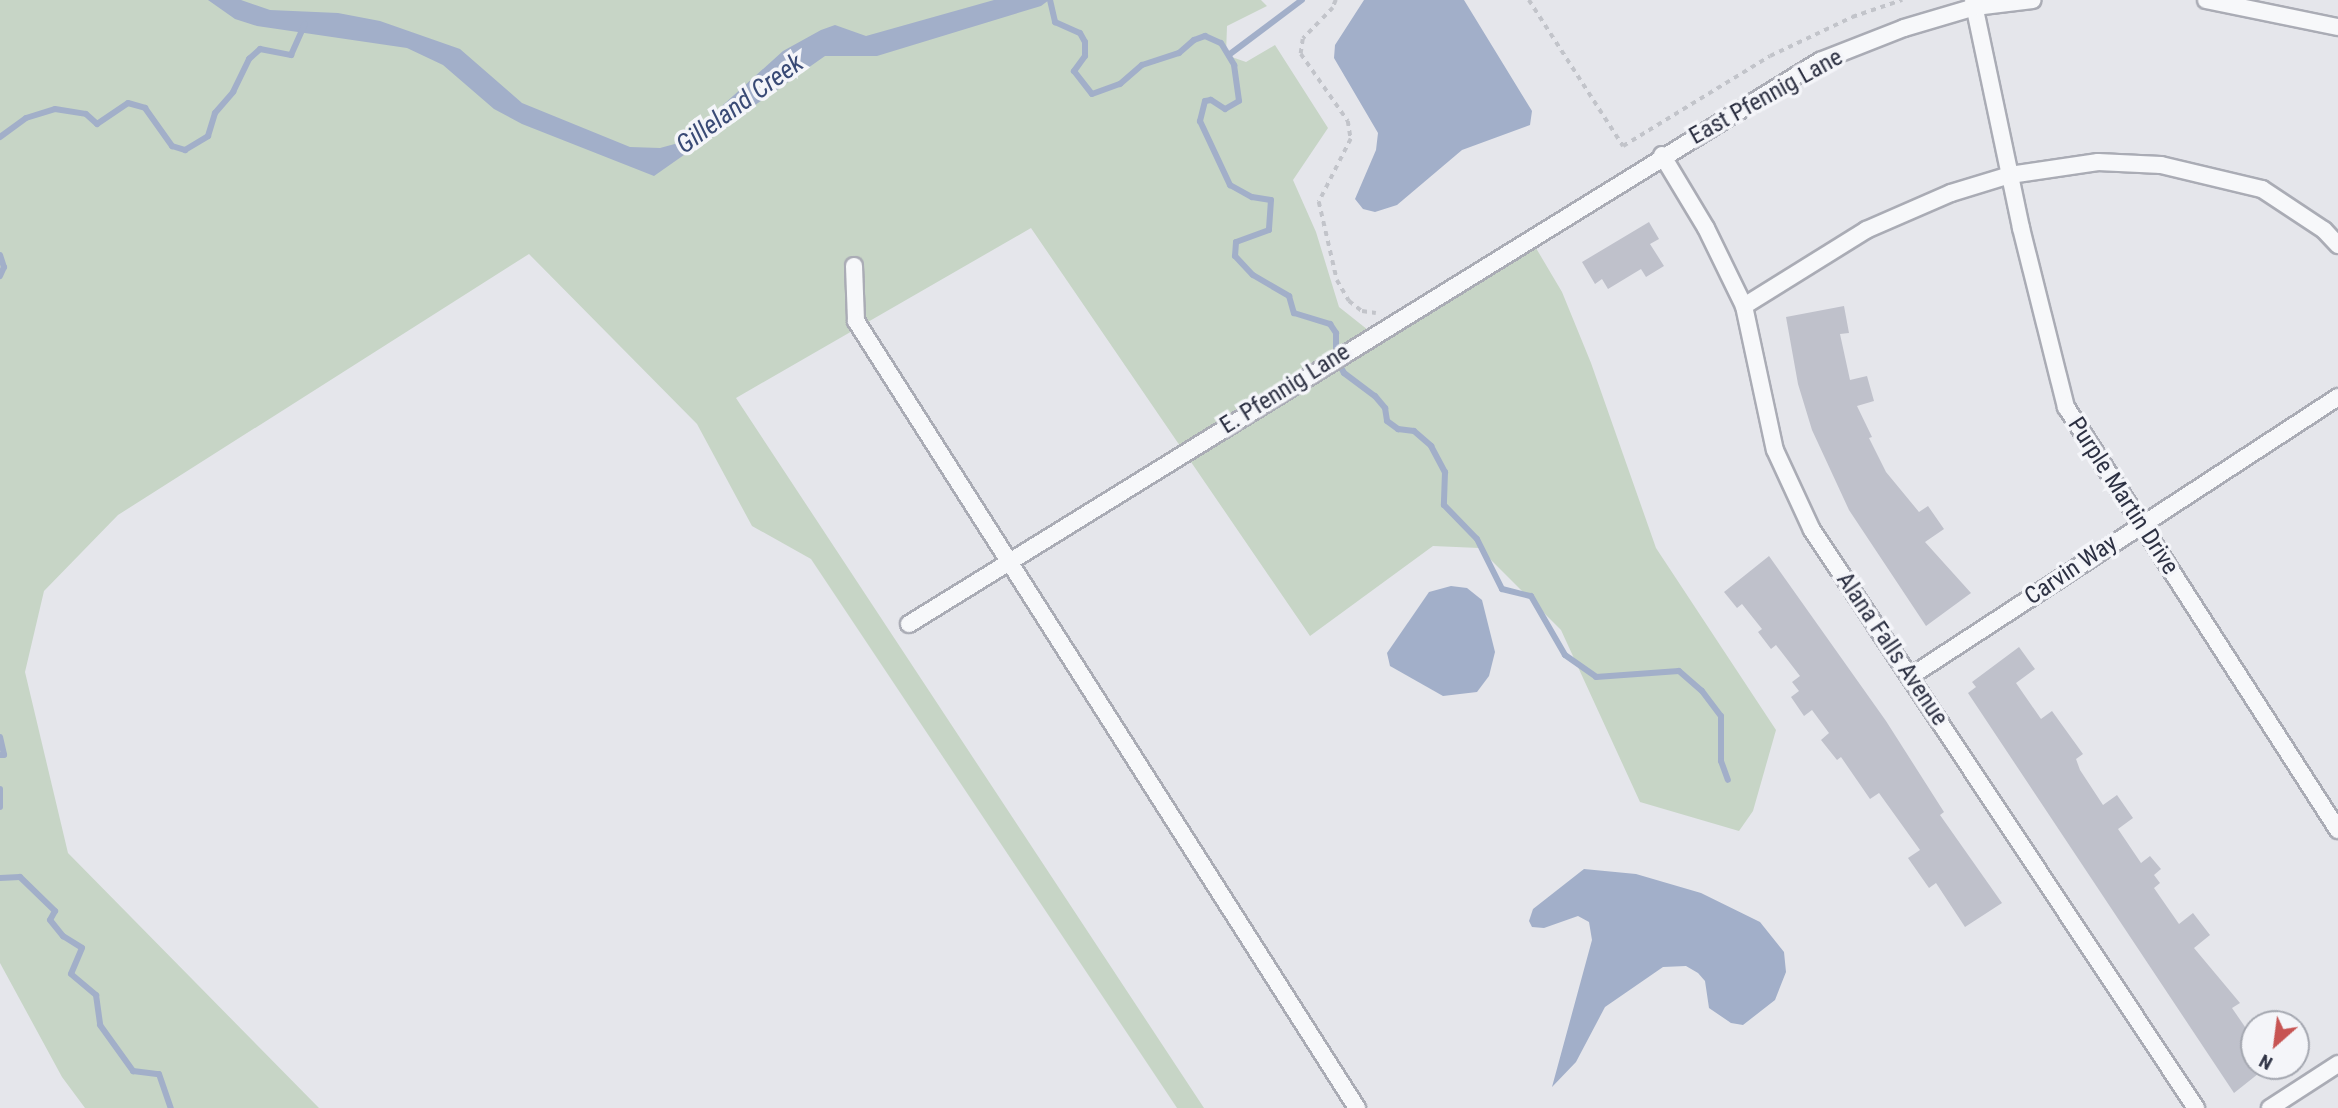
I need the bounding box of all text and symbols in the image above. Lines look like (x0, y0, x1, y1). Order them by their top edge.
street label: East Pfennig Lane (1684, 43, 1848, 151)
water label: Gilleland Creek (670, 47, 810, 161)
street label: E. Pfennig Lane (1215, 338, 1355, 440)
street label: Purple Martin Drive (2062, 412, 2184, 580)
street label: Carvin Way (2020, 529, 2122, 611)
street label: Alana Falls Avenue (1830, 567, 1954, 731)
north arrow (2240, 1010, 2310, 1080)
text: N (2255, 1049, 2276, 1075)

